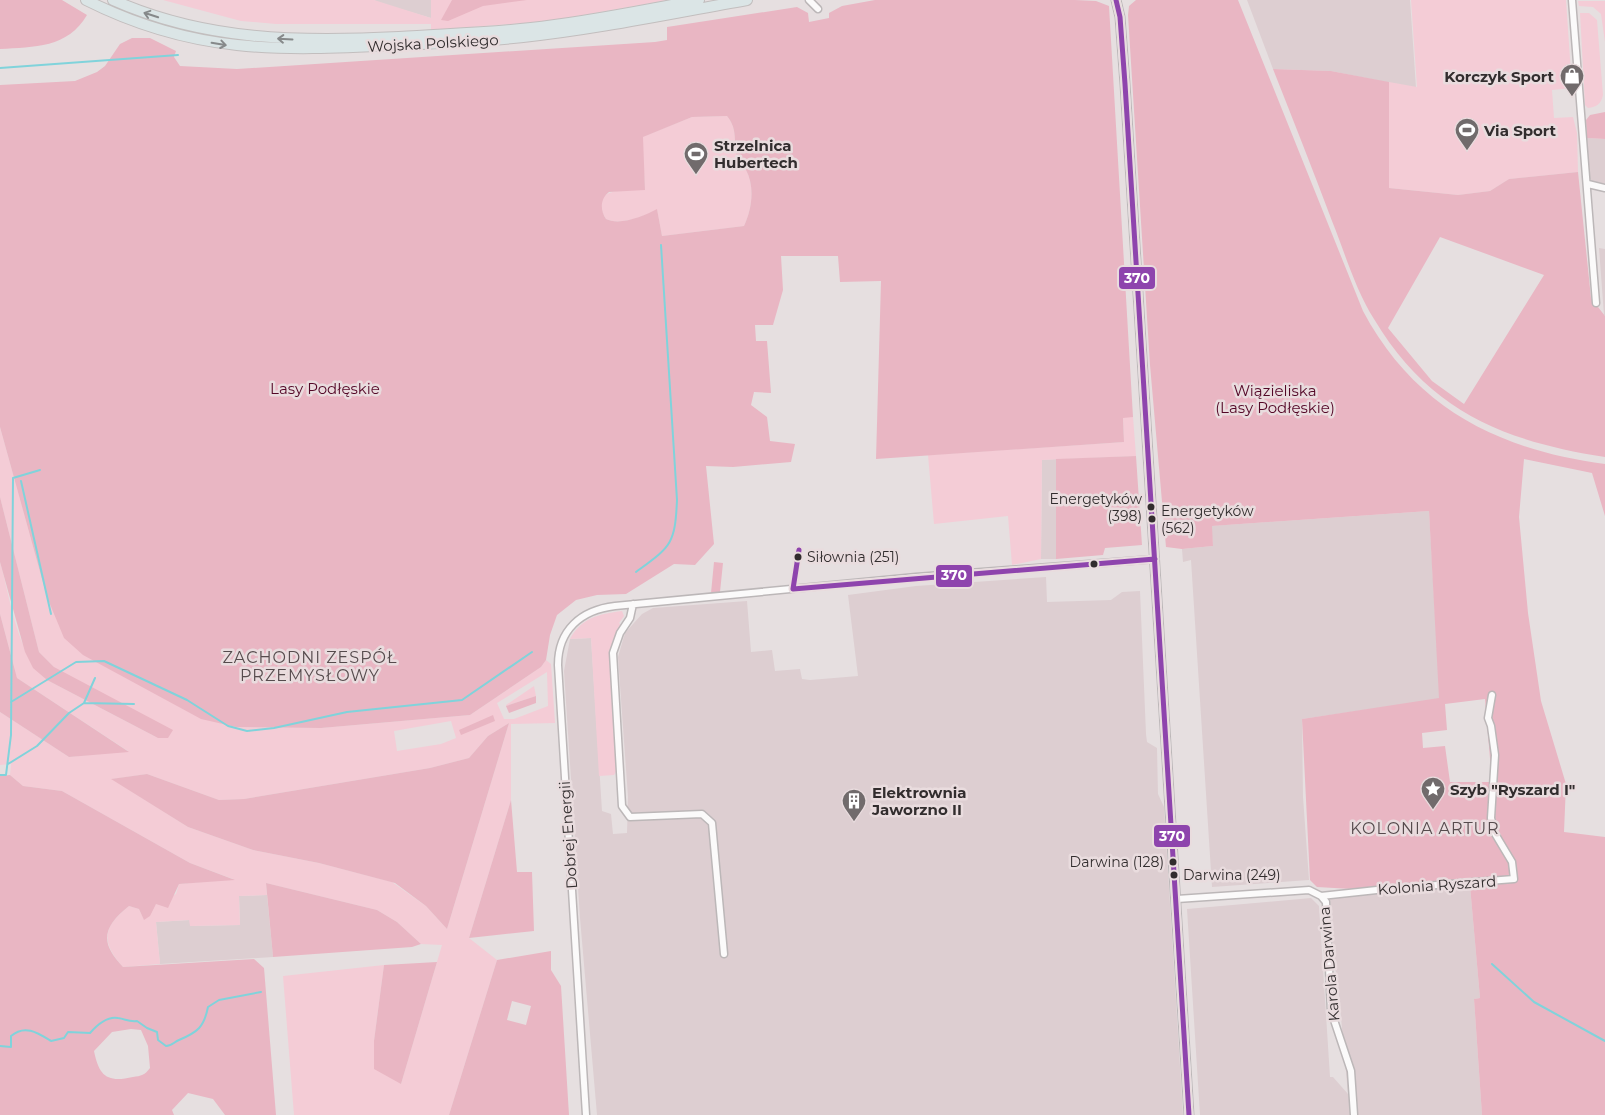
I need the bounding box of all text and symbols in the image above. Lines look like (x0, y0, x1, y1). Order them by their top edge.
one-way arrow (144, 10, 159, 19)
street label: Wojska Polskiego (367, 30, 499, 56)
one-way arrow (277, 35, 293, 44)
one-way arrow (211, 39, 227, 49)
shop icon: Korczyk Sport (1559, 63, 1585, 97)
place label: Korczyk Sport (1444, 67, 1554, 86)
sports icon: Via Sport (1454, 117, 1480, 151)
place label: Via Sport (1483, 121, 1557, 140)
place label: Strzelnica Hubertech (714, 136, 798, 172)
sports icon: Strzelnica Hubertech (683, 141, 709, 175)
line badge: 370 (1118, 266, 1156, 290)
text: 370 (1123, 269, 1150, 287)
park label: Lasy Podłęskie (270, 379, 380, 398)
park label: Wiązieliska (Lasy Podłęskie) (1215, 381, 1335, 417)
place label: Energetyków (398) (1050, 490, 1143, 525)
marker: Energetyków (398) (1146, 502, 1156, 512)
place label: Energetyków (562) (1161, 502, 1254, 537)
marker: Energetyków (562) (1147, 514, 1157, 524)
place label: Siłownia (251) (807, 548, 899, 566)
marker: Siłownia (251) (793, 552, 803, 562)
unlabelled marker (1089, 559, 1099, 569)
line badge: 370 (935, 564, 973, 588)
text: 370 (940, 566, 967, 584)
district label: ZACHODNI ZESPÓŁ PRZEMYSŁOWY (222, 648, 398, 685)
place icon: Szyb "Ryszard I" (1420, 776, 1446, 810)
street label: Dobrej Energii (555, 780, 581, 890)
place label: Szyb "Ryszard I" (1450, 780, 1575, 799)
place label: Elektrownia Jaworzno II (871, 783, 967, 819)
building icon: Elektrownia Jaworzno II (841, 788, 867, 822)
district label: KOLONIA ARTUR (1350, 819, 1500, 838)
line badge: 370 (1153, 824, 1191, 848)
text: 370 (1158, 827, 1185, 845)
place label: Darwina (128) (1070, 853, 1164, 871)
marker: Darwina (128) (1168, 857, 1178, 867)
place label: Darwina (249) (1183, 866, 1281, 884)
marker: Darwina (249) (1169, 870, 1179, 880)
street label: Kolonia Ryszard (1377, 871, 1497, 899)
street label: Karola Darwina (1315, 906, 1343, 1022)

